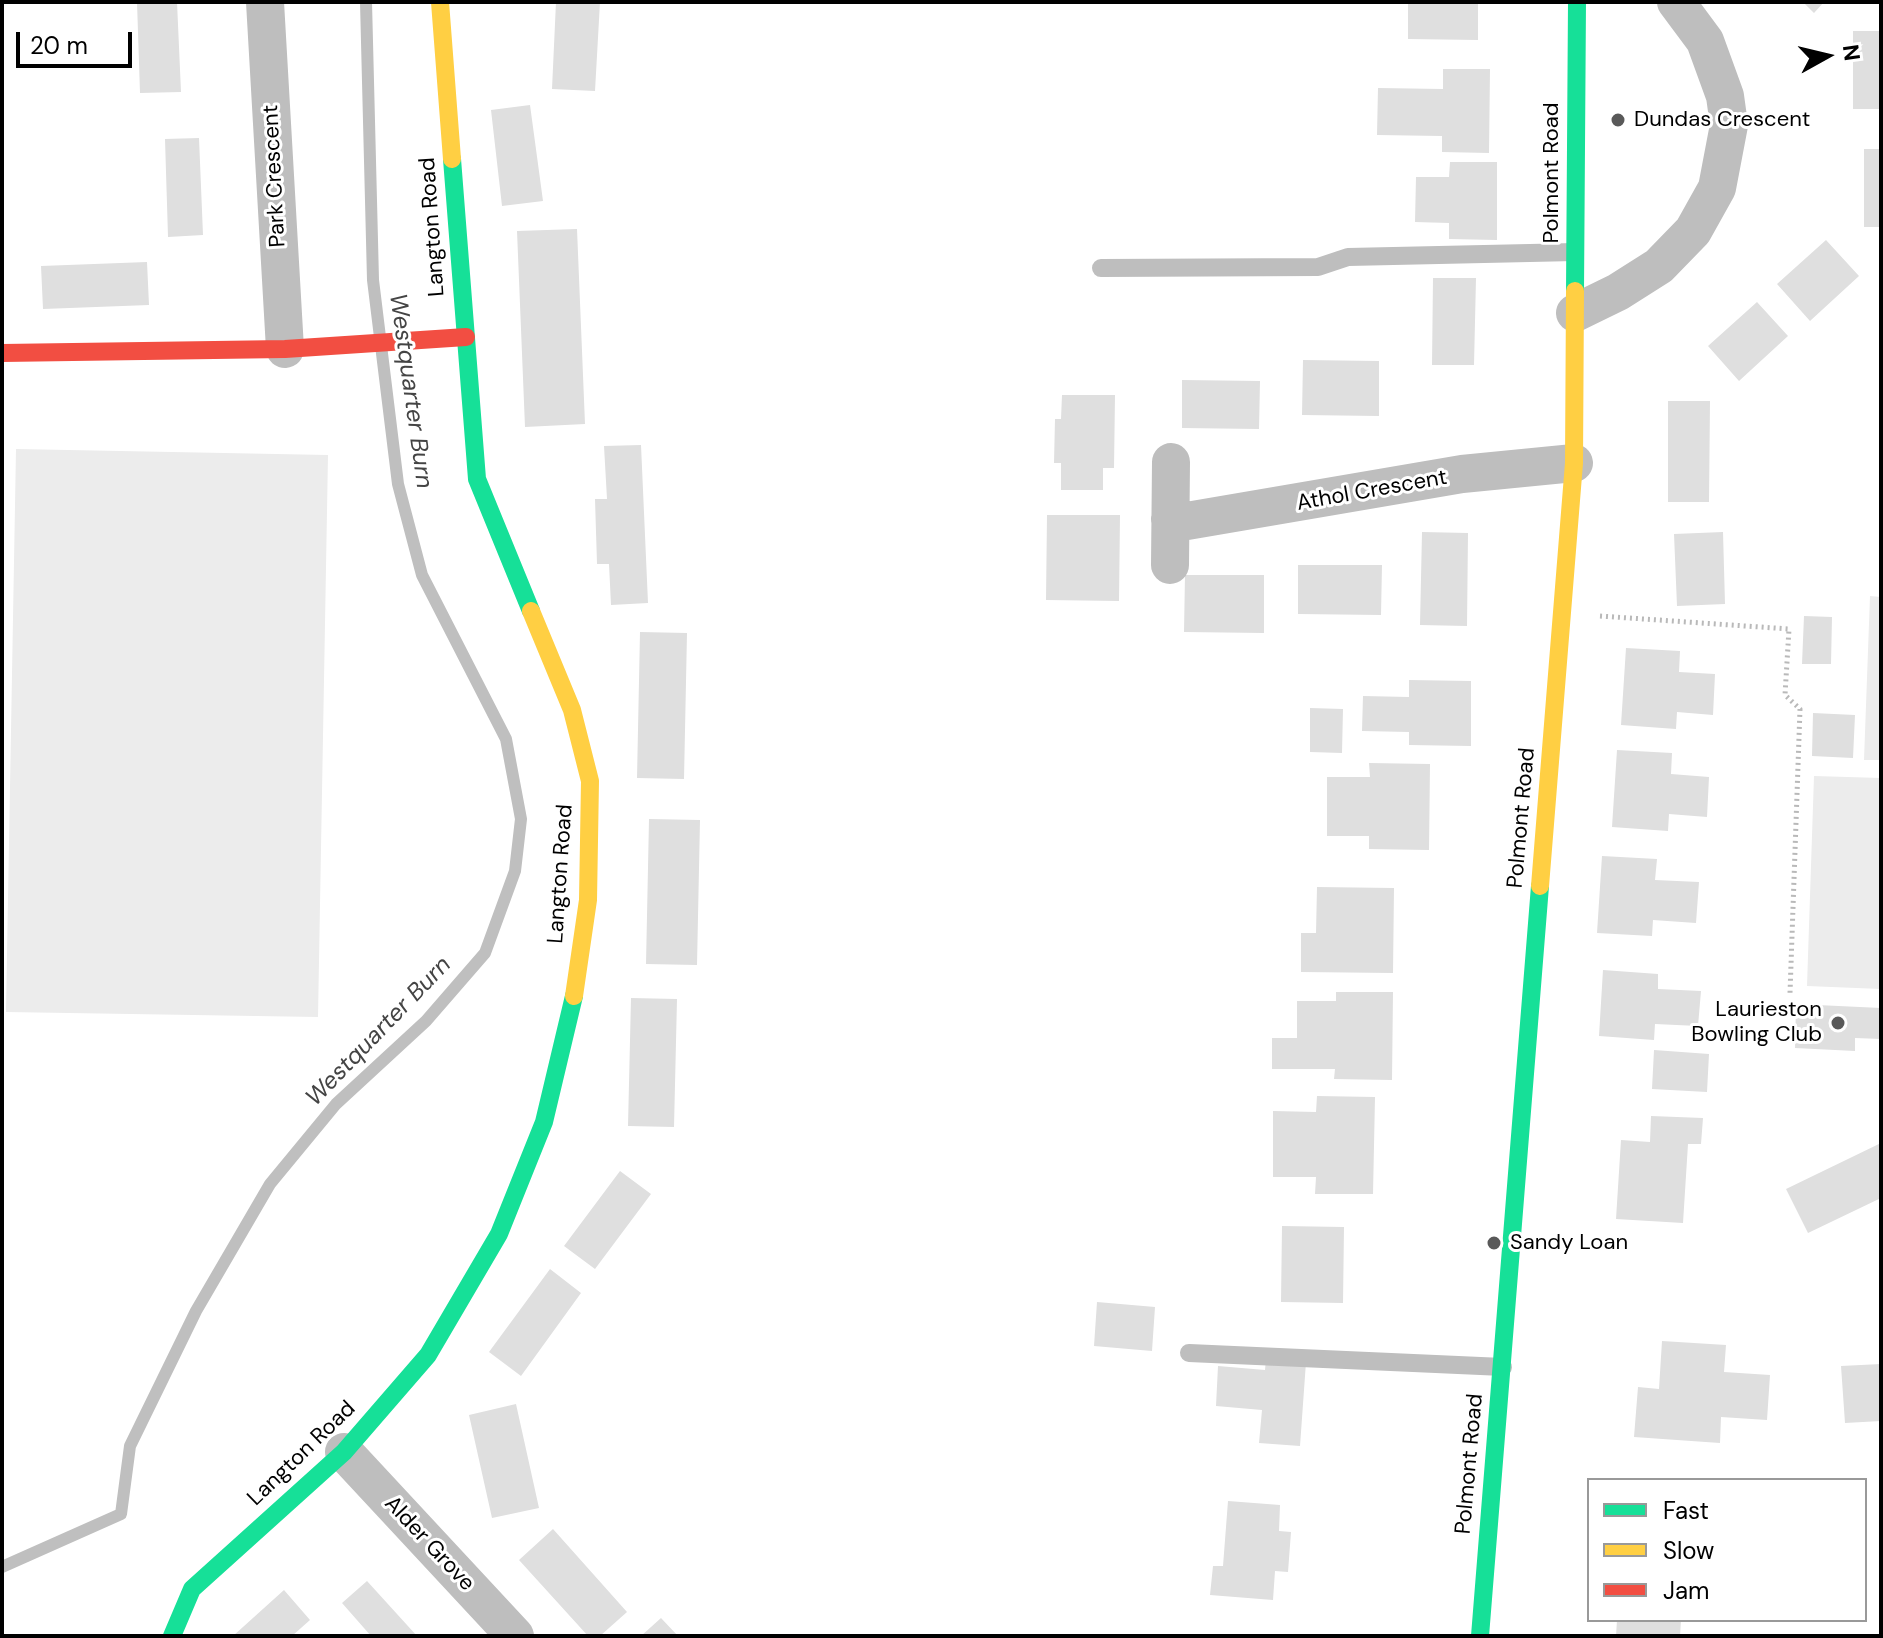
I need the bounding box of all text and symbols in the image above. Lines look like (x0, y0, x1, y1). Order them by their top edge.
scale bar (20, 16, 136, 66)
north arrow (1787, 16, 1867, 96)
text: 20 m (30, 30, 88, 61)
text: N (1836, 43, 1867, 63)
street label: Polmont Road (1539, 102, 1565, 244)
street label: Park Crescent (258, 104, 292, 248)
place label: Dundas Crescent (1634, 107, 1810, 133)
marker: Dundas Crescent (1609, 111, 1627, 129)
street label: Langton Road (415, 156, 451, 298)
water label: Westquarter Burn (382, 292, 438, 490)
street label: Athol Crescent (1295, 465, 1449, 517)
street label: Polmont Road (1503, 747, 1541, 889)
street label: Langton Road (543, 803, 579, 945)
water label: Westquarter Burn (300, 951, 458, 1113)
place label: Laurieston Bowling Club (1691, 997, 1822, 1048)
marker: Laurieston Bowling Club (1829, 1014, 1847, 1032)
place label: Sandy Loan (1510, 1230, 1628, 1256)
marker: Sandy Loan (1485, 1234, 1503, 1252)
street label: Polmont Road (1451, 1393, 1489, 1535)
street label: Langton Road (243, 1396, 361, 1512)
legend (1587, 1478, 1867, 1622)
street label: Alder Grove (378, 1491, 480, 1597)
text: Fast (1663, 1495, 1709, 1526)
text: Slow (1663, 1535, 1714, 1566)
text: Jam (1663, 1575, 1709, 1606)

